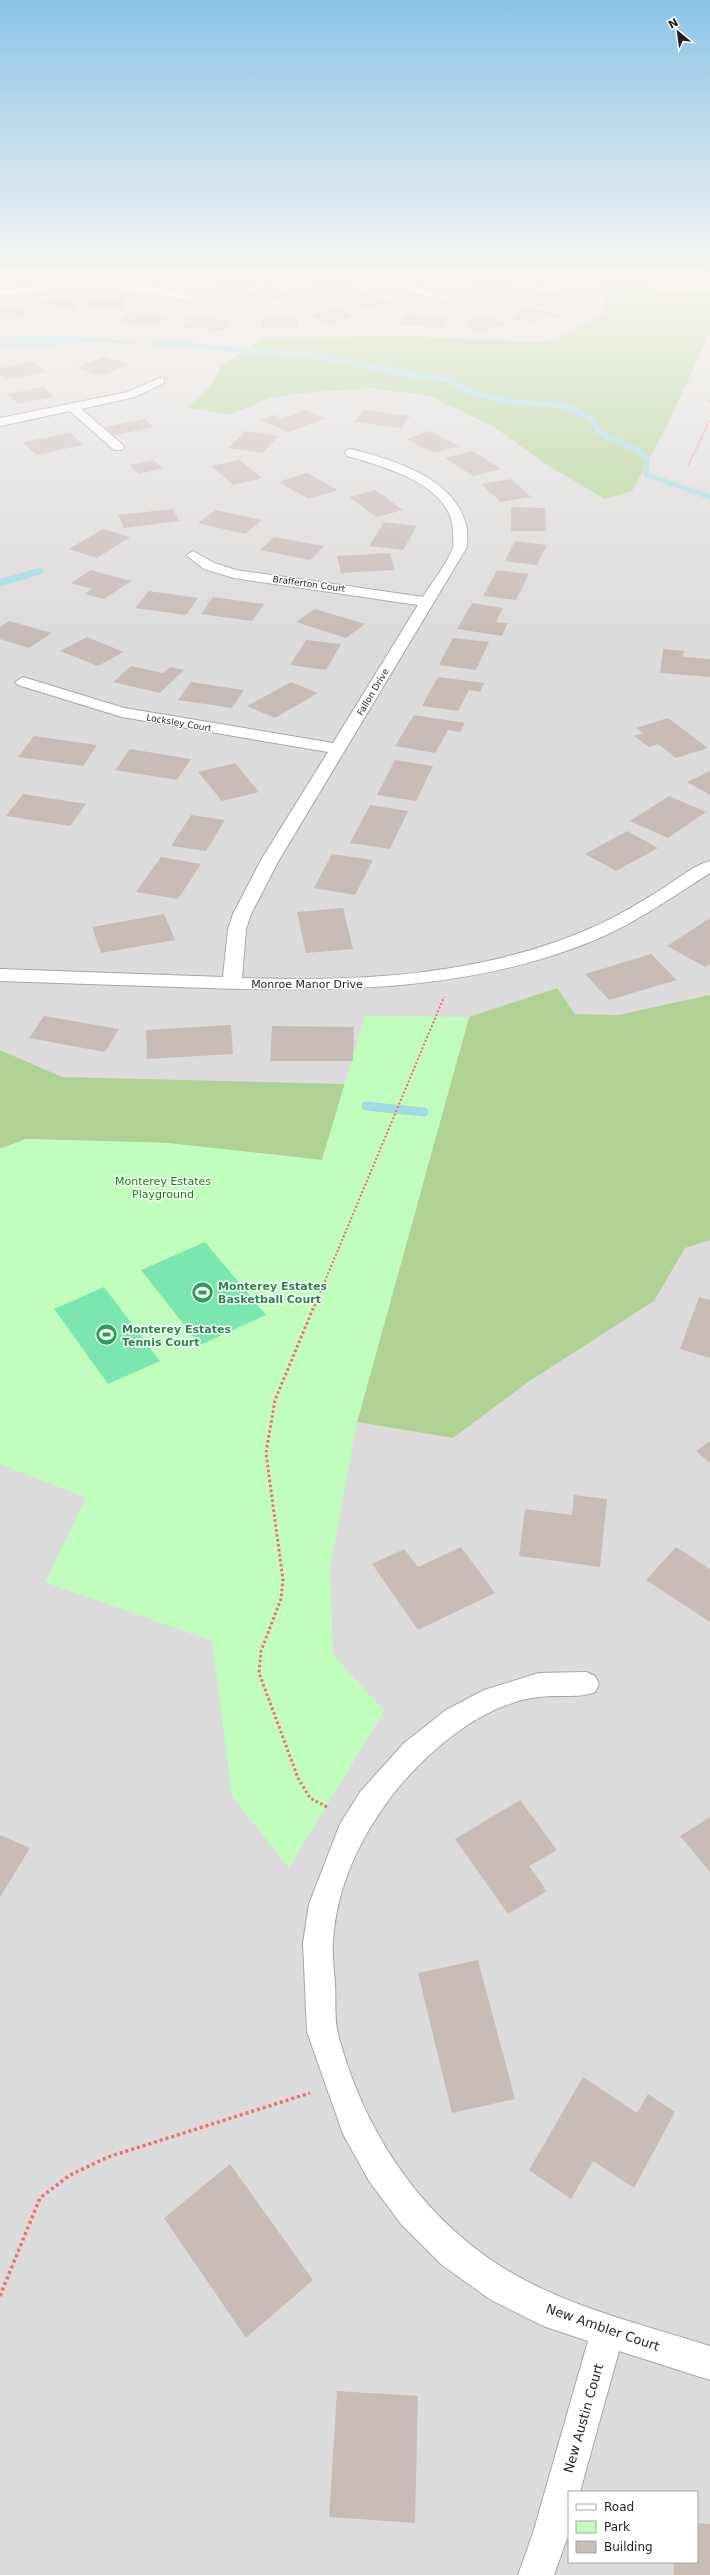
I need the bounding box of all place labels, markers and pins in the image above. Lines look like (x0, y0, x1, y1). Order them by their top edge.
sports icon: Monterey Estates Basketball Court (190, 1279, 216, 1305)
place label: Monterey Estates Basketball Court (218, 1280, 327, 1306)
sports icon: Monterey Estates Tennis Court (93, 1322, 119, 1348)
place label: Monterey Estates Tennis Court (122, 1323, 231, 1349)

